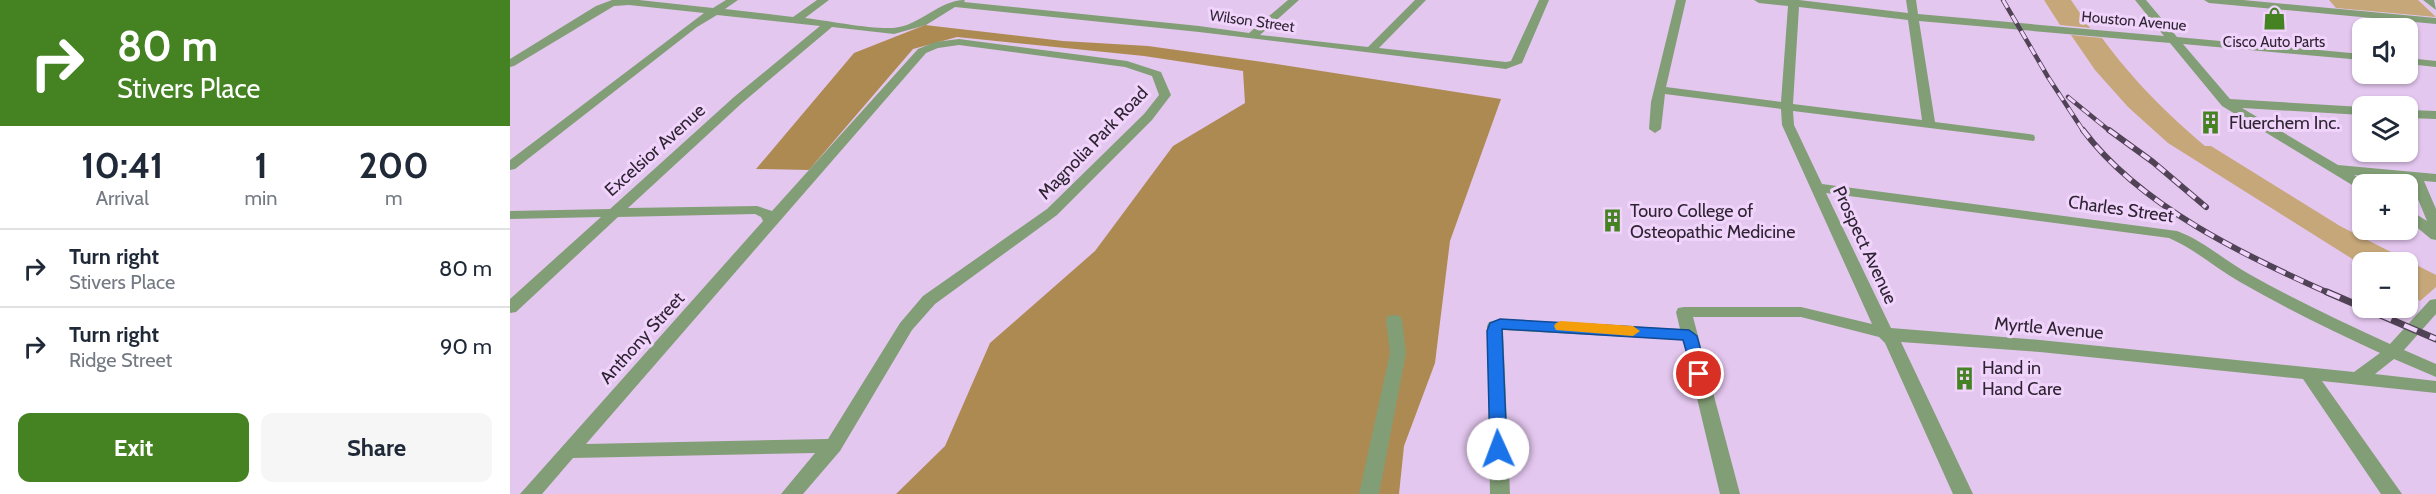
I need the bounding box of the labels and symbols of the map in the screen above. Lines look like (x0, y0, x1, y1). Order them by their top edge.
shop icon: Cisco Auto Parts (2261, 5, 2287, 31)
street label: Wilson Street (1208, 6, 1296, 36)
street label: Houston Avenue (2081, 7, 2188, 35)
place label: Cisco Auto Parts (2223, 33, 2325, 51)
street label: Magnolia Park Road (1034, 82, 1152, 204)
street label: Excelsior Avenue (600, 99, 710, 201)
building icon: Fluerchem Inc. (2198, 110, 2224, 136)
place label: Fluerchem Inc. (2229, 112, 2340, 134)
street label: Prospect Avenue (1828, 183, 1902, 307)
street label: Charles Street (2067, 191, 2175, 227)
place label: Touro College of Osteopathic Medicine (1630, 200, 1795, 243)
building icon: Touro College of Osteopathic Medicine (1599, 208, 1625, 234)
street label: Anthony Street (595, 288, 689, 388)
street label: Myrtle Avenue (1993, 312, 2105, 344)
pin (1673, 348, 1724, 399)
place label: Hand in Hand Care (1982, 357, 2062, 400)
building icon: Hand in Hand Care (1951, 365, 1977, 391)
position arrow (1466, 417, 1530, 481)

